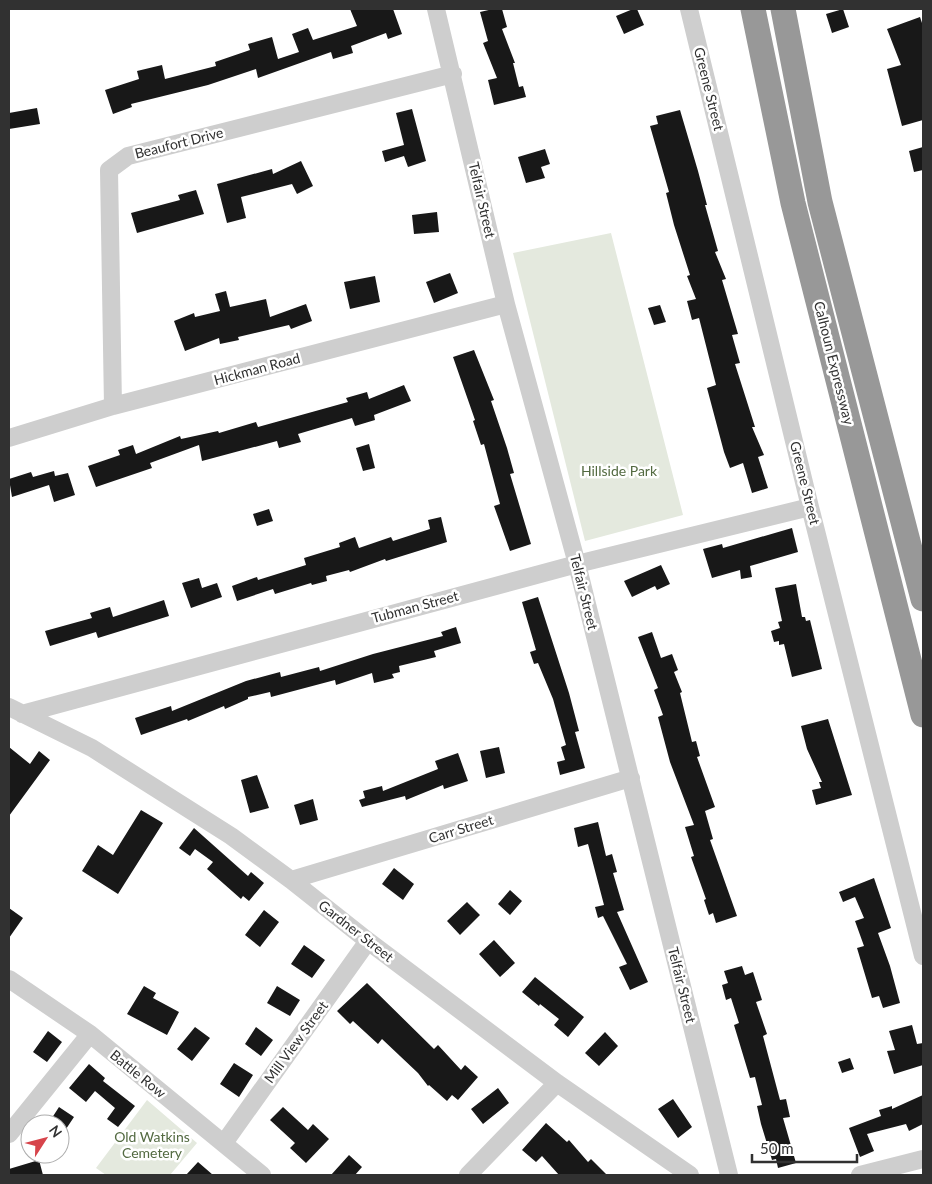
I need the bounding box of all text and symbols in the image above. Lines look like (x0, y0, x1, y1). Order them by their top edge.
street label: Greene Street (691, 45, 728, 132)
street label: Beaufort Drive (133, 123, 225, 162)
street label: Telfair Street (465, 160, 500, 240)
street label: Calhoun Expressway (811, 299, 858, 427)
street label: Hickman Road (212, 349, 302, 388)
street label: Greene Street (787, 439, 824, 526)
park label: Hillside Park (581, 462, 658, 479)
street label: Telfair Street (567, 552, 602, 632)
street label: Tubman Street (370, 587, 460, 626)
street label: Carr Street (426, 811, 495, 846)
street label: Gardner Street (316, 896, 397, 965)
street label: Telfair Street (665, 945, 700, 1025)
street label: Mill View Street (260, 997, 331, 1086)
street label: Battle Row (107, 1046, 170, 1101)
north arrow (20, 1114, 70, 1164)
text: N (46, 1122, 66, 1140)
park label: Old Watkins Cemetery (114, 1128, 190, 1161)
scale bar (752, 1132, 857, 1164)
text: 50 m (760, 1139, 794, 1157)

